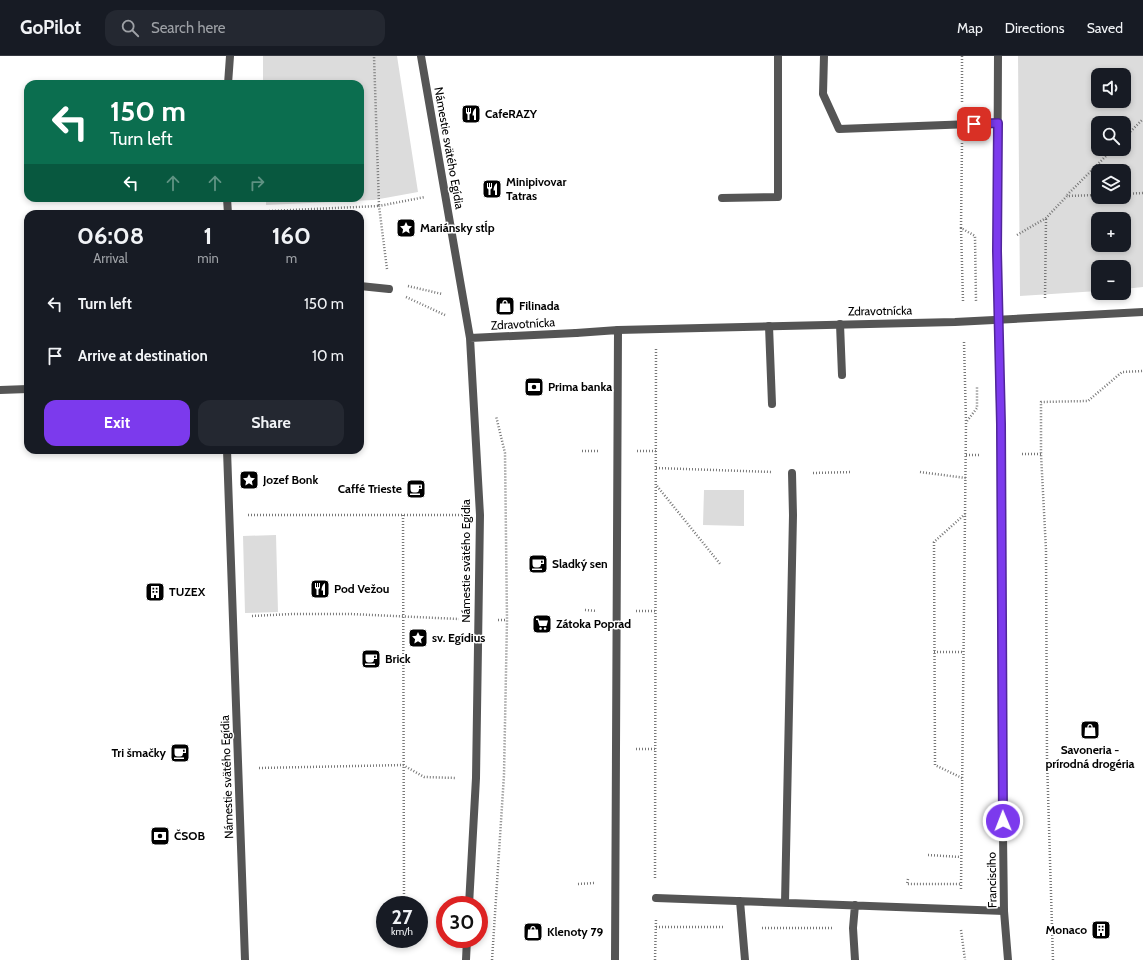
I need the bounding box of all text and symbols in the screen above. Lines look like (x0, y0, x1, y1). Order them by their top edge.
search box (105, 10, 385, 46)
text: GoPilot (20, 16, 81, 39)
icon: search (119, 17, 141, 39)
text: Search here (151, 19, 225, 37)
text: Map (957, 19, 983, 37)
text: Directions (1005, 19, 1065, 37)
text: Saved (1087, 19, 1123, 37)
map controls (1091, 68, 1131, 300)
button: sound (1091, 68, 1131, 108)
street label: Námestie svätého Egídia (431, 86, 468, 210)
text: 150 m (110, 94, 186, 128)
icon: left (44, 96, 96, 148)
restaurant icon: CafeRAZY (460, 103, 482, 125)
place label: CafeRAZY (485, 106, 538, 121)
pin (957, 107, 991, 141)
icon: arrive (963, 113, 985, 135)
button: search (1091, 116, 1131, 156)
text: Turn left (110, 128, 173, 150)
button: layers (1091, 164, 1131, 204)
icon: left (120, 172, 142, 194)
icon: ahead (162, 172, 184, 194)
icon: ahead (204, 172, 226, 194)
icon: right (246, 172, 268, 194)
place label: Minipivovar Tatras (506, 174, 566, 203)
restaurant icon: Minipivovar Tatras (481, 178, 503, 200)
button: + (1091, 212, 1131, 252)
place icon: Mariánsky stĺp (395, 217, 417, 239)
place label: Mariánsky stĺp (420, 220, 495, 235)
text: 06:08 (77, 221, 144, 250)
text: 1 (204, 221, 212, 250)
text: 160 (272, 221, 311, 250)
text: Arrival (93, 250, 128, 266)
text: min (197, 250, 219, 266)
text: m (286, 250, 297, 266)
button: − (1091, 260, 1131, 300)
icon: left (44, 293, 66, 315)
text: Turn left (78, 295, 132, 313)
text: 150 m (304, 295, 344, 313)
shop icon: Filinada (494, 295, 516, 317)
place label: Filinada (519, 298, 560, 313)
street label: Zdravotnícka (848, 302, 912, 319)
street label: Zdravotnícka (490, 314, 556, 333)
icon: arrive (44, 345, 66, 367)
text: Arrive at destination (78, 347, 208, 365)
text: 10 m (312, 347, 344, 365)
bank icon: Prima banka (523, 376, 545, 398)
place label: Prima banka (548, 379, 612, 394)
button: Exit (44, 400, 190, 446)
button: Share (198, 400, 344, 446)
place icon: Jozef Bonk (238, 469, 260, 491)
place label: Jozef Bonk (262, 472, 318, 487)
cafe icon: Caffé Trieste (405, 478, 427, 500)
place label: Caffé Trieste (338, 481, 402, 496)
street label: Námestie svätého Egídia (458, 499, 473, 623)
cafe icon: Sladký sen (527, 553, 549, 575)
place label: Sladký sen (552, 556, 608, 571)
restaurant icon: Pod Vežou (309, 578, 331, 600)
building icon: TUZEX (144, 581, 166, 603)
place label: Pod Vežou (334, 581, 389, 596)
place label: TUZEX (169, 584, 206, 599)
supermarket icon: Zátoka Poprad (531, 613, 553, 635)
place label: Zátoka Poprad (556, 616, 631, 631)
place icon: sv. Egídius (407, 627, 429, 649)
place label: sv. Egídius (432, 630, 485, 645)
cafe icon: Brick (360, 648, 382, 670)
place label: Brick (385, 651, 411, 666)
street label: Námestie svätého Egídia (217, 715, 236, 839)
shop icon: Savoneria - prírodná drogéria (1079, 719, 1101, 741)
cafe icon: Tri šmačky (169, 742, 191, 764)
place label: Savoneria - prírodná drogéria (1045, 742, 1135, 771)
place label: Tri šmačky (112, 745, 167, 760)
position arrow (982, 800, 1024, 842)
bank icon: ČSOB (149, 825, 171, 847)
place label: ČSOB (174, 828, 205, 843)
street label: Francisciho (984, 851, 999, 908)
speed limit sign: 30 (436, 896, 488, 948)
text: 27 (392, 905, 412, 929)
building icon: Monaco (1090, 919, 1112, 941)
shop icon: Klenoty 79 (522, 921, 544, 943)
place label: Monaco (1045, 922, 1087, 937)
place label: Klenoty 79 (547, 924, 604, 939)
text: km/h (391, 925, 413, 938)

